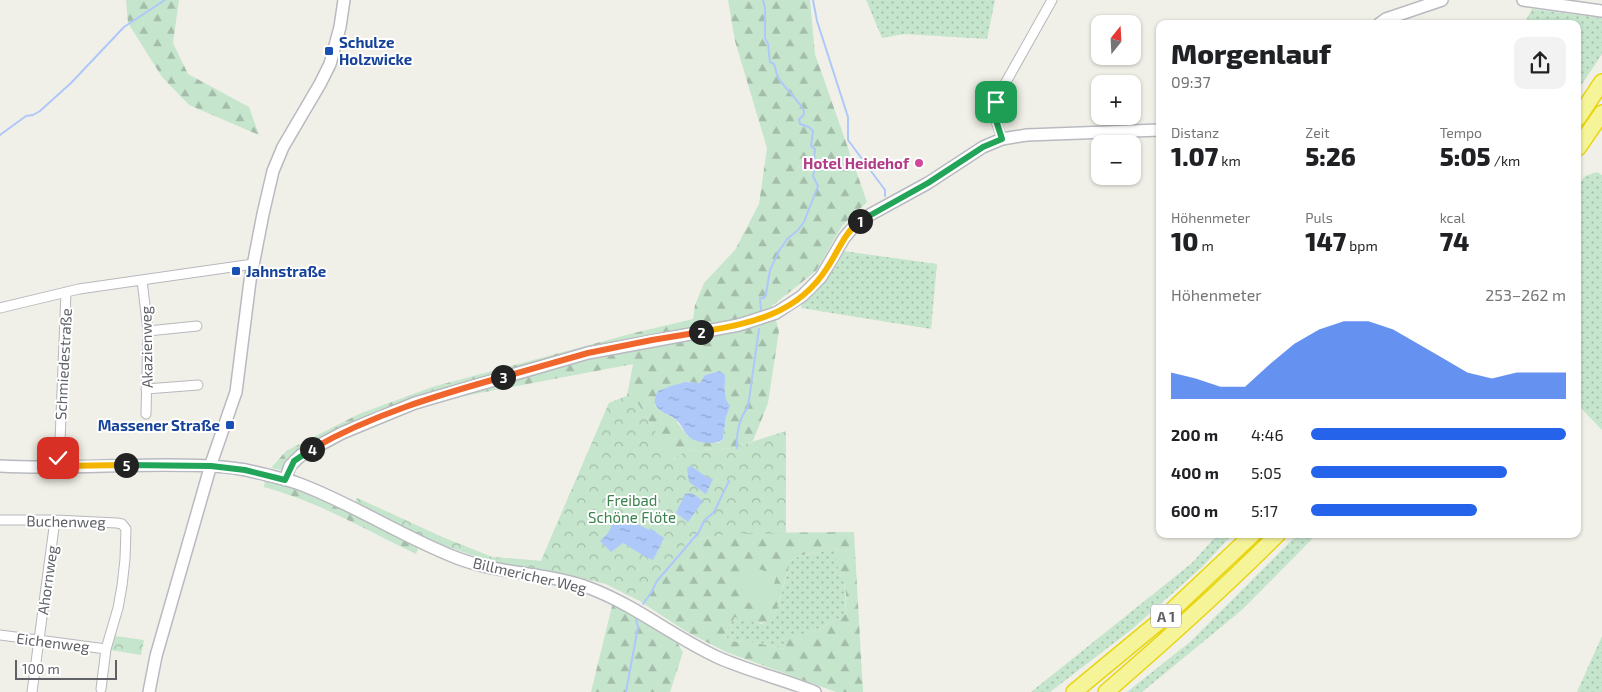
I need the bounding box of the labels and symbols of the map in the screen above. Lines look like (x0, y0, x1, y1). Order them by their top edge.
north arrow (1091, 15, 1141, 65)
place label: Schulze Holzwicke (339, 33, 412, 68)
marker: Schulze Holzwicke (323, 45, 335, 57)
pin (975, 81, 1017, 123)
place label: Hotel Heidehof (803, 154, 910, 172)
marker: Hotel Heidehof (913, 157, 925, 169)
pin: 1 (848, 208, 872, 234)
place label: Jahnstraße (246, 262, 326, 280)
marker: Jahnstraße (230, 265, 242, 277)
street label: Akazienweg (136, 305, 156, 388)
street label: Schmiedestraße (51, 308, 75, 420)
pin: 2 (688, 320, 714, 344)
pin: 3 (490, 364, 516, 390)
place label: Massener Straße (98, 416, 220, 434)
marker: Massener Straße (224, 419, 236, 431)
pin: 4 (300, 436, 324, 462)
pin (37, 437, 79, 479)
pin: 5 (114, 452, 138, 478)
park label: Freibad Schöne Flöte (588, 491, 676, 526)
street label: Buchenweg (26, 511, 106, 531)
street label: Ahornweg (33, 543, 61, 616)
street label: Billmericher Weg (471, 553, 589, 597)
road number: A 1 (1151, 604, 1181, 628)
street label: Eichenweg (15, 629, 91, 655)
scale bar (15, 657, 118, 680)

